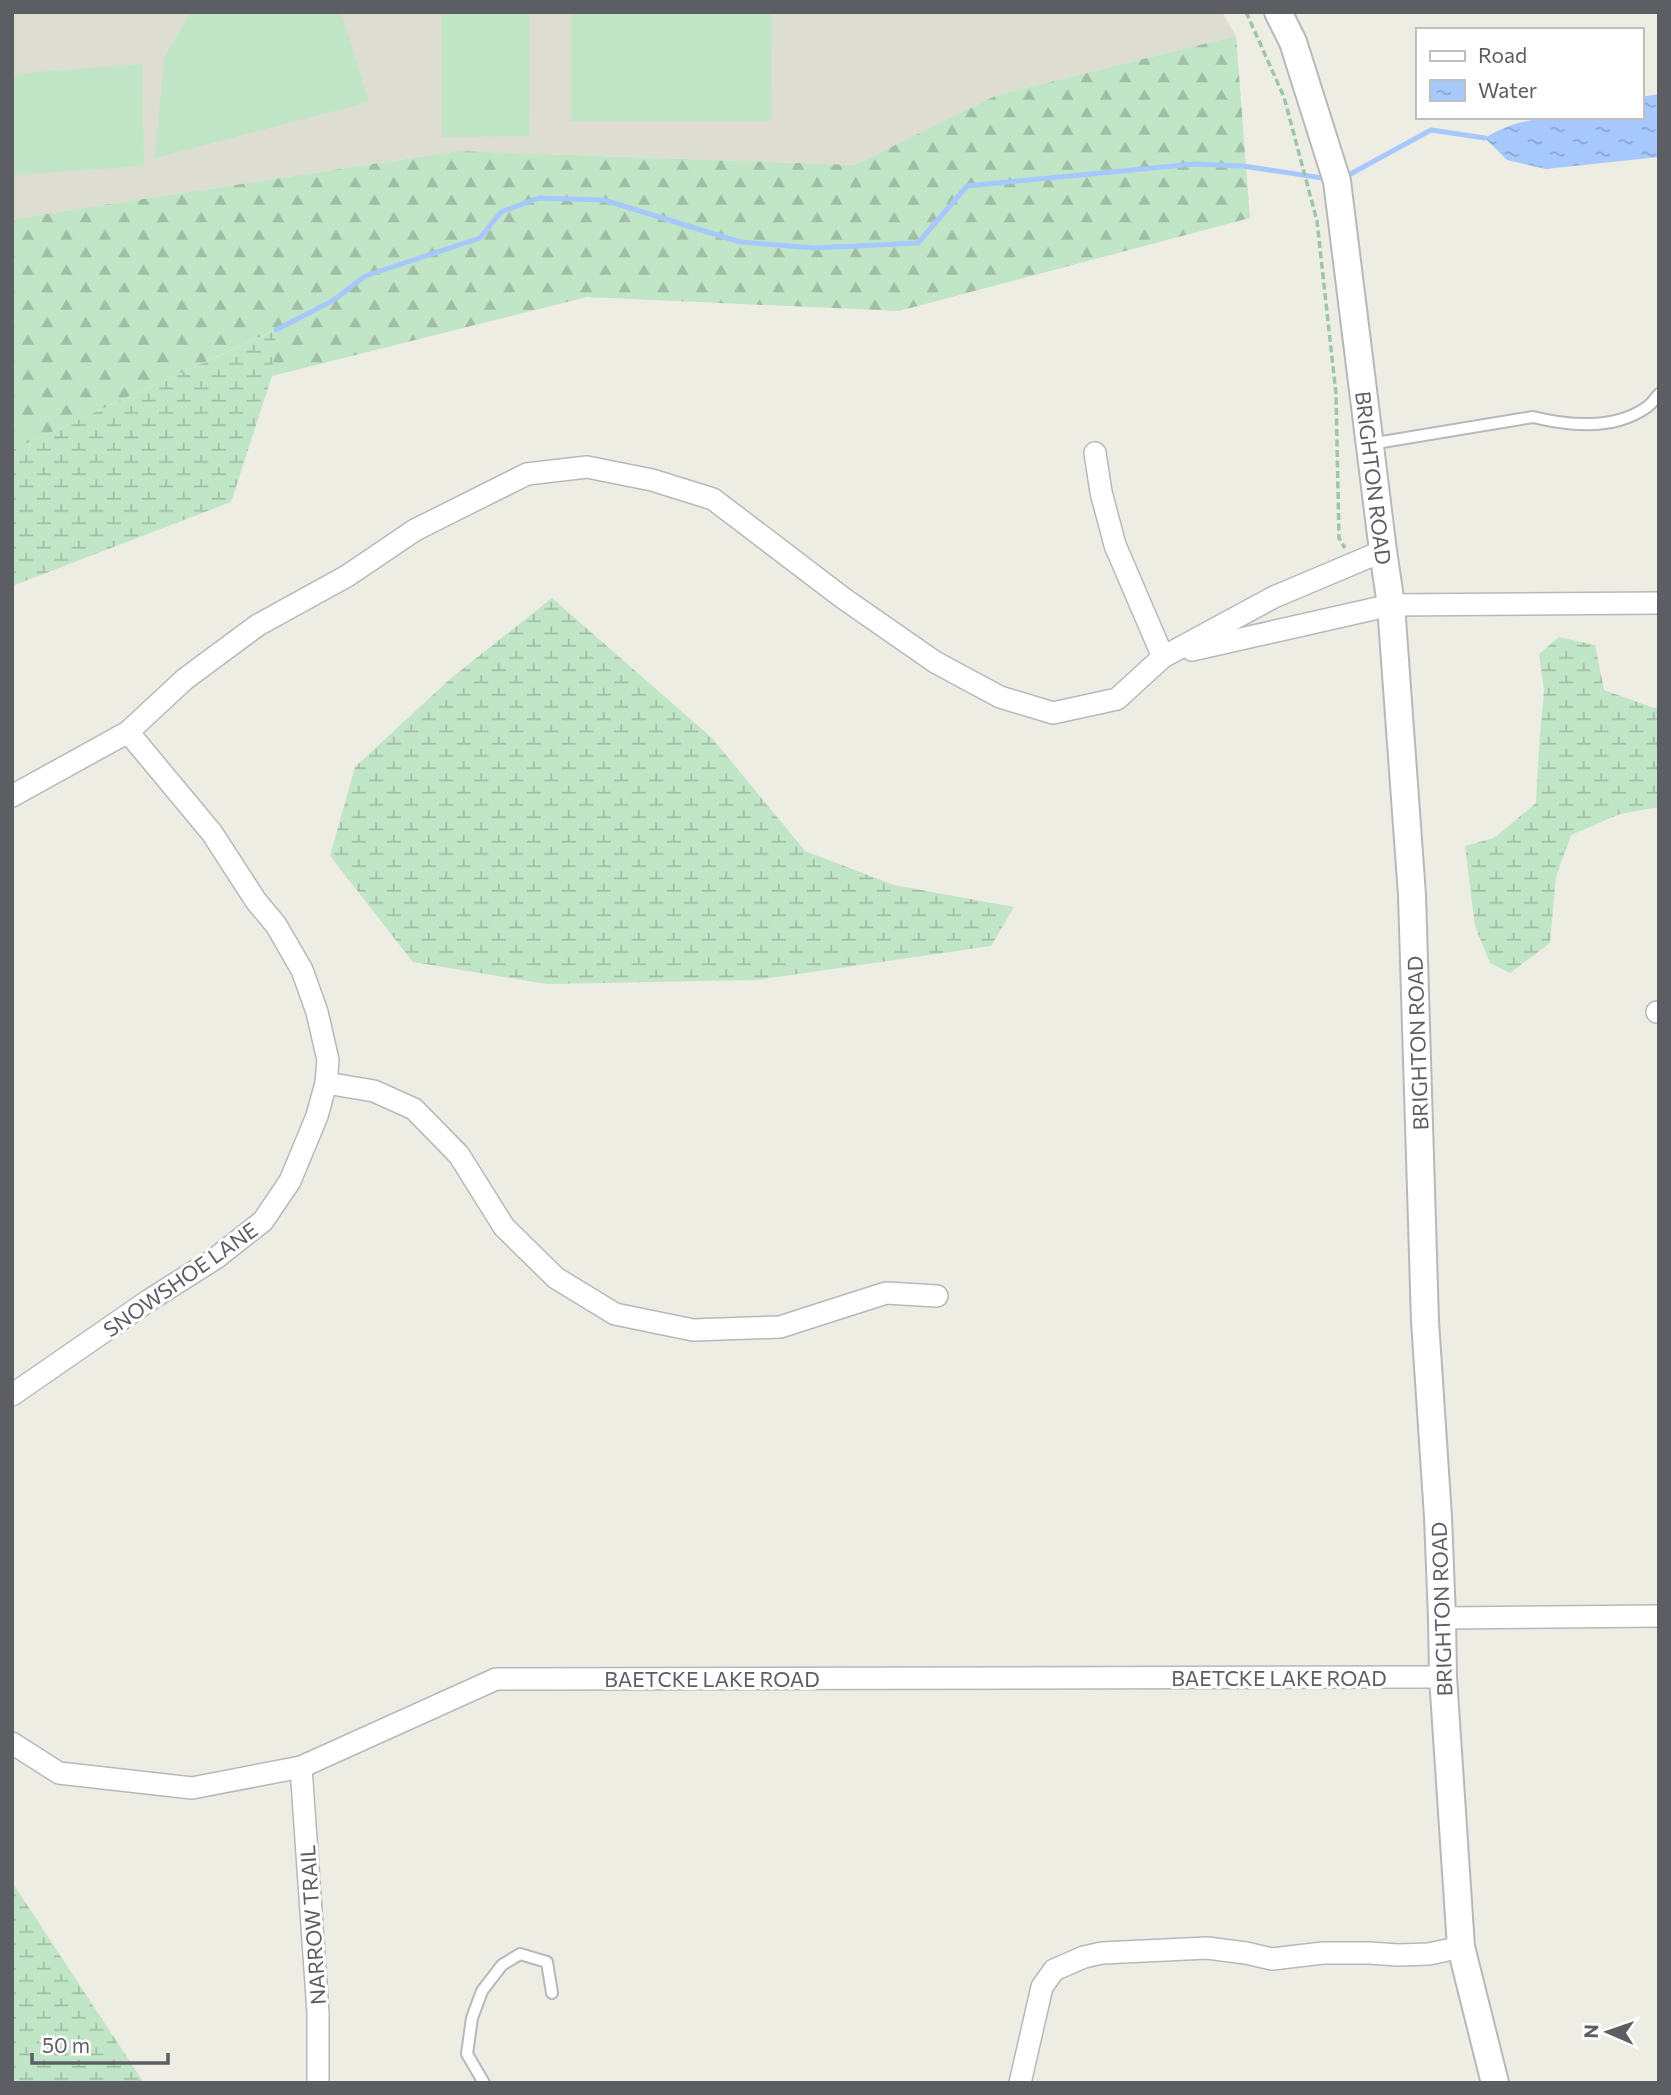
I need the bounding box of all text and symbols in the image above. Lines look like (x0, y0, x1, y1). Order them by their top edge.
legend (1416, 28, 1643, 119)
text: Road (1478, 42, 1527, 67)
text: Water (1478, 77, 1537, 102)
street label: BRIGHTON ROAD (1351, 390, 1397, 566)
street label: BRIGHTON ROAD (1401, 955, 1433, 1131)
street label: SNOWSHOE LANE (98, 1216, 262, 1342)
street label: BRIGHTON ROAD (1425, 1521, 1457, 1697)
street label: BAETCKE LAKE ROAD (1171, 1665, 1387, 1690)
street label: BAETCKE LAKE ROAD (604, 1666, 820, 1691)
street label: NARROW TRAIL (294, 1844, 330, 2006)
north arrow (1573, 1997, 1643, 2067)
scale bar (32, 2022, 168, 2066)
text: N (1579, 2024, 1602, 2039)
text: 50 m (42, 2032, 90, 2057)

